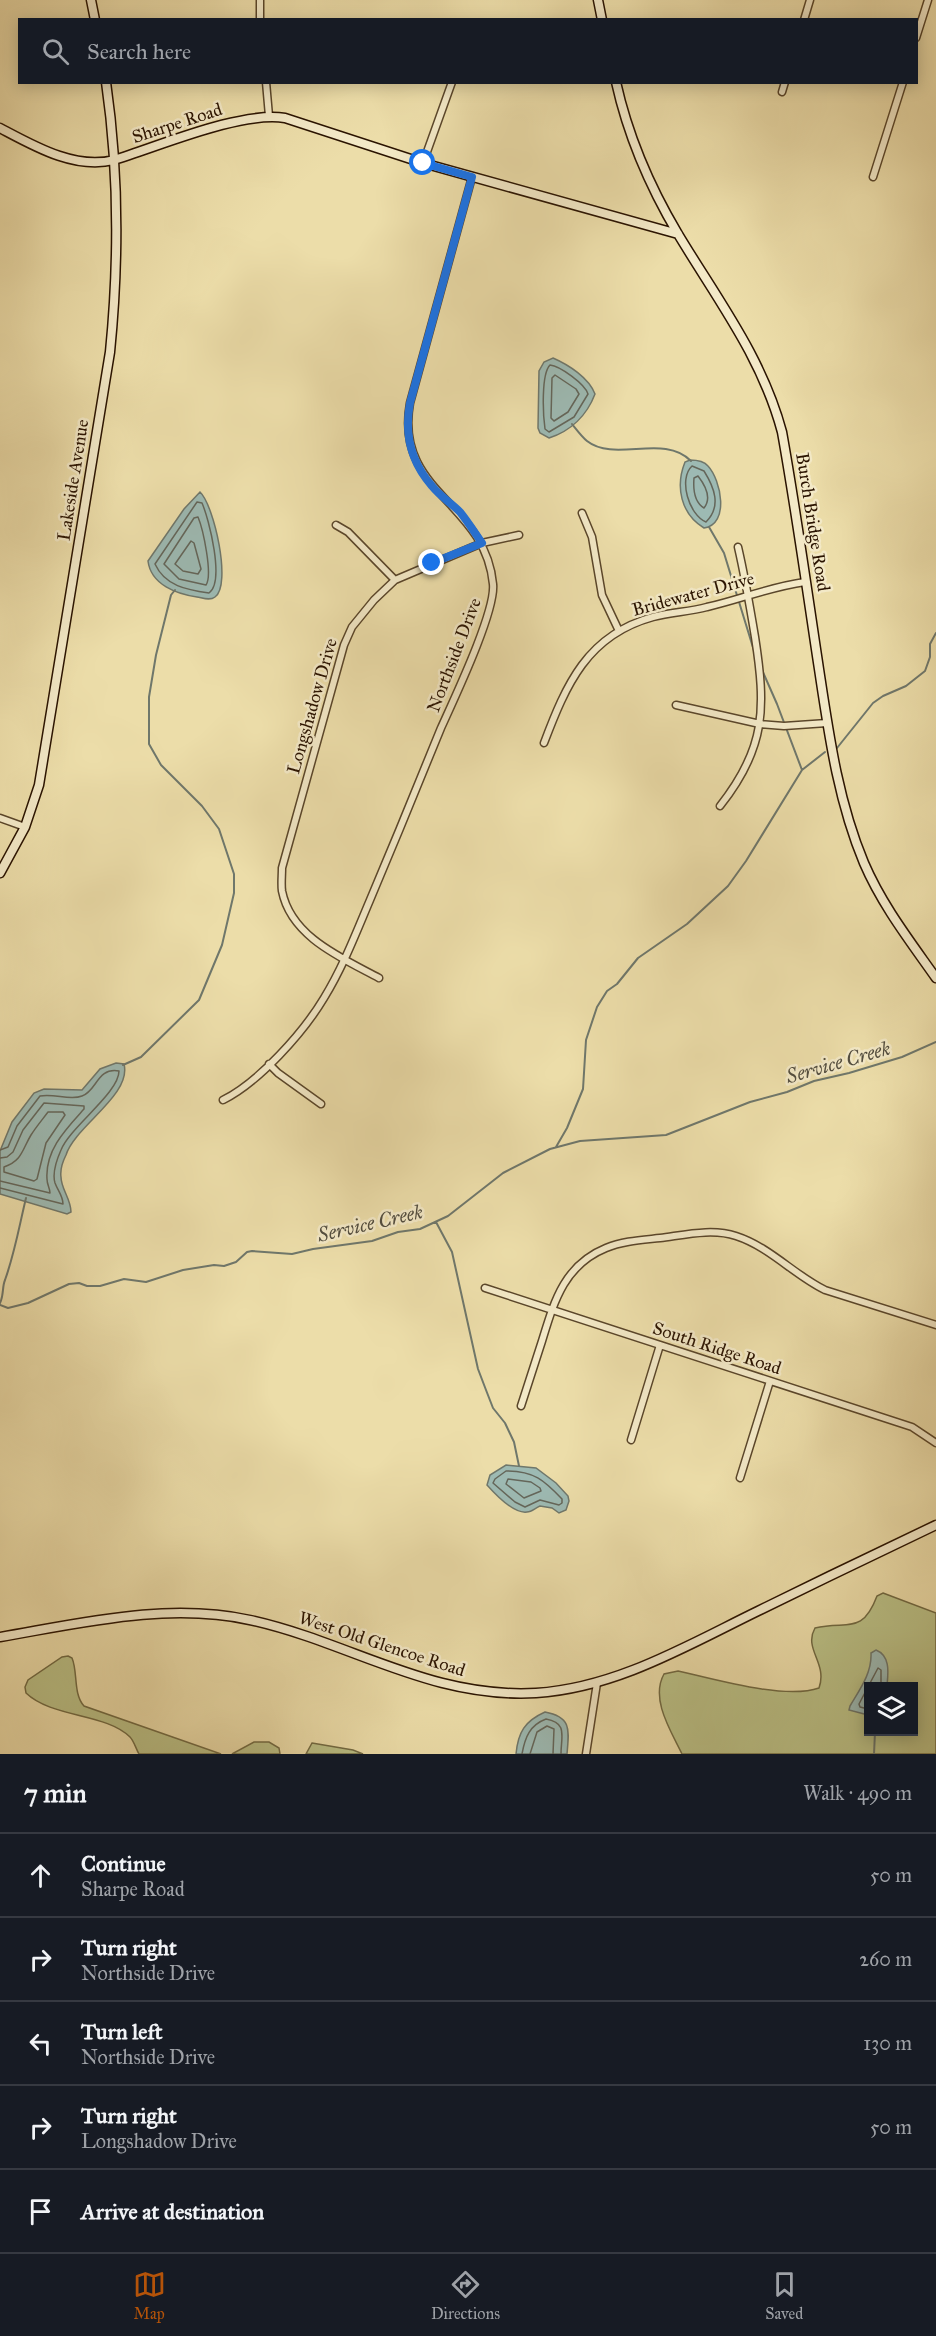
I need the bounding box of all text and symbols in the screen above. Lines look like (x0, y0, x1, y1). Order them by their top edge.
search box (18, 18, 918, 84)
icon: search (39, 35, 72, 68)
text: Search here (87, 38, 191, 65)
street label: Sharpe Road (129, 98, 225, 148)
route start (409, 149, 435, 175)
street label: Lakeside Avenue (53, 418, 93, 542)
street label: Burch Bridge Road (790, 451, 835, 593)
route end (418, 549, 444, 575)
street label: Bridewater Drive (630, 567, 756, 621)
street label: Northside Drive (422, 595, 486, 715)
street label: Longshadow Drive (282, 636, 343, 777)
water label: Service Creek (782, 1036, 893, 1089)
water label: Service Creek (314, 1199, 425, 1247)
street label: South Ridge Road (650, 1317, 784, 1380)
street label: West Old Glencoe Road (296, 1607, 468, 1681)
map controls (864, 1682, 918, 1736)
button: layers (864, 1682, 918, 1736)
text: 7 min (24, 1777, 87, 1809)
text: Walk · 490 m (803, 1781, 912, 1805)
text: Continue (81, 1850, 166, 1877)
icon: ahead (24, 1859, 57, 1892)
text: 50 m (870, 1863, 912, 1887)
text: Sharpe Road (81, 1877, 185, 1901)
text: Turn right (81, 1934, 177, 1961)
icon: right (24, 1943, 57, 1976)
text: 260 m (859, 1947, 912, 1971)
text: Northside Drive (81, 1961, 215, 1985)
text: Turn left (81, 2018, 163, 2045)
icon: left (24, 2027, 57, 2060)
text: 130 m (863, 2031, 912, 2055)
text: Northside Drive (81, 2045, 215, 2069)
text: Turn right (81, 2102, 177, 2129)
icon: right (24, 2111, 57, 2144)
text: 50 m (870, 2115, 912, 2139)
text: Longshadow Drive (81, 2129, 237, 2153)
icon: arrive (24, 2195, 57, 2228)
text: Arrive at destination (81, 2198, 264, 2225)
tab: Map (133, 2268, 166, 2323)
tab: Directions (431, 2268, 500, 2323)
tab: Saved (765, 2268, 803, 2323)

